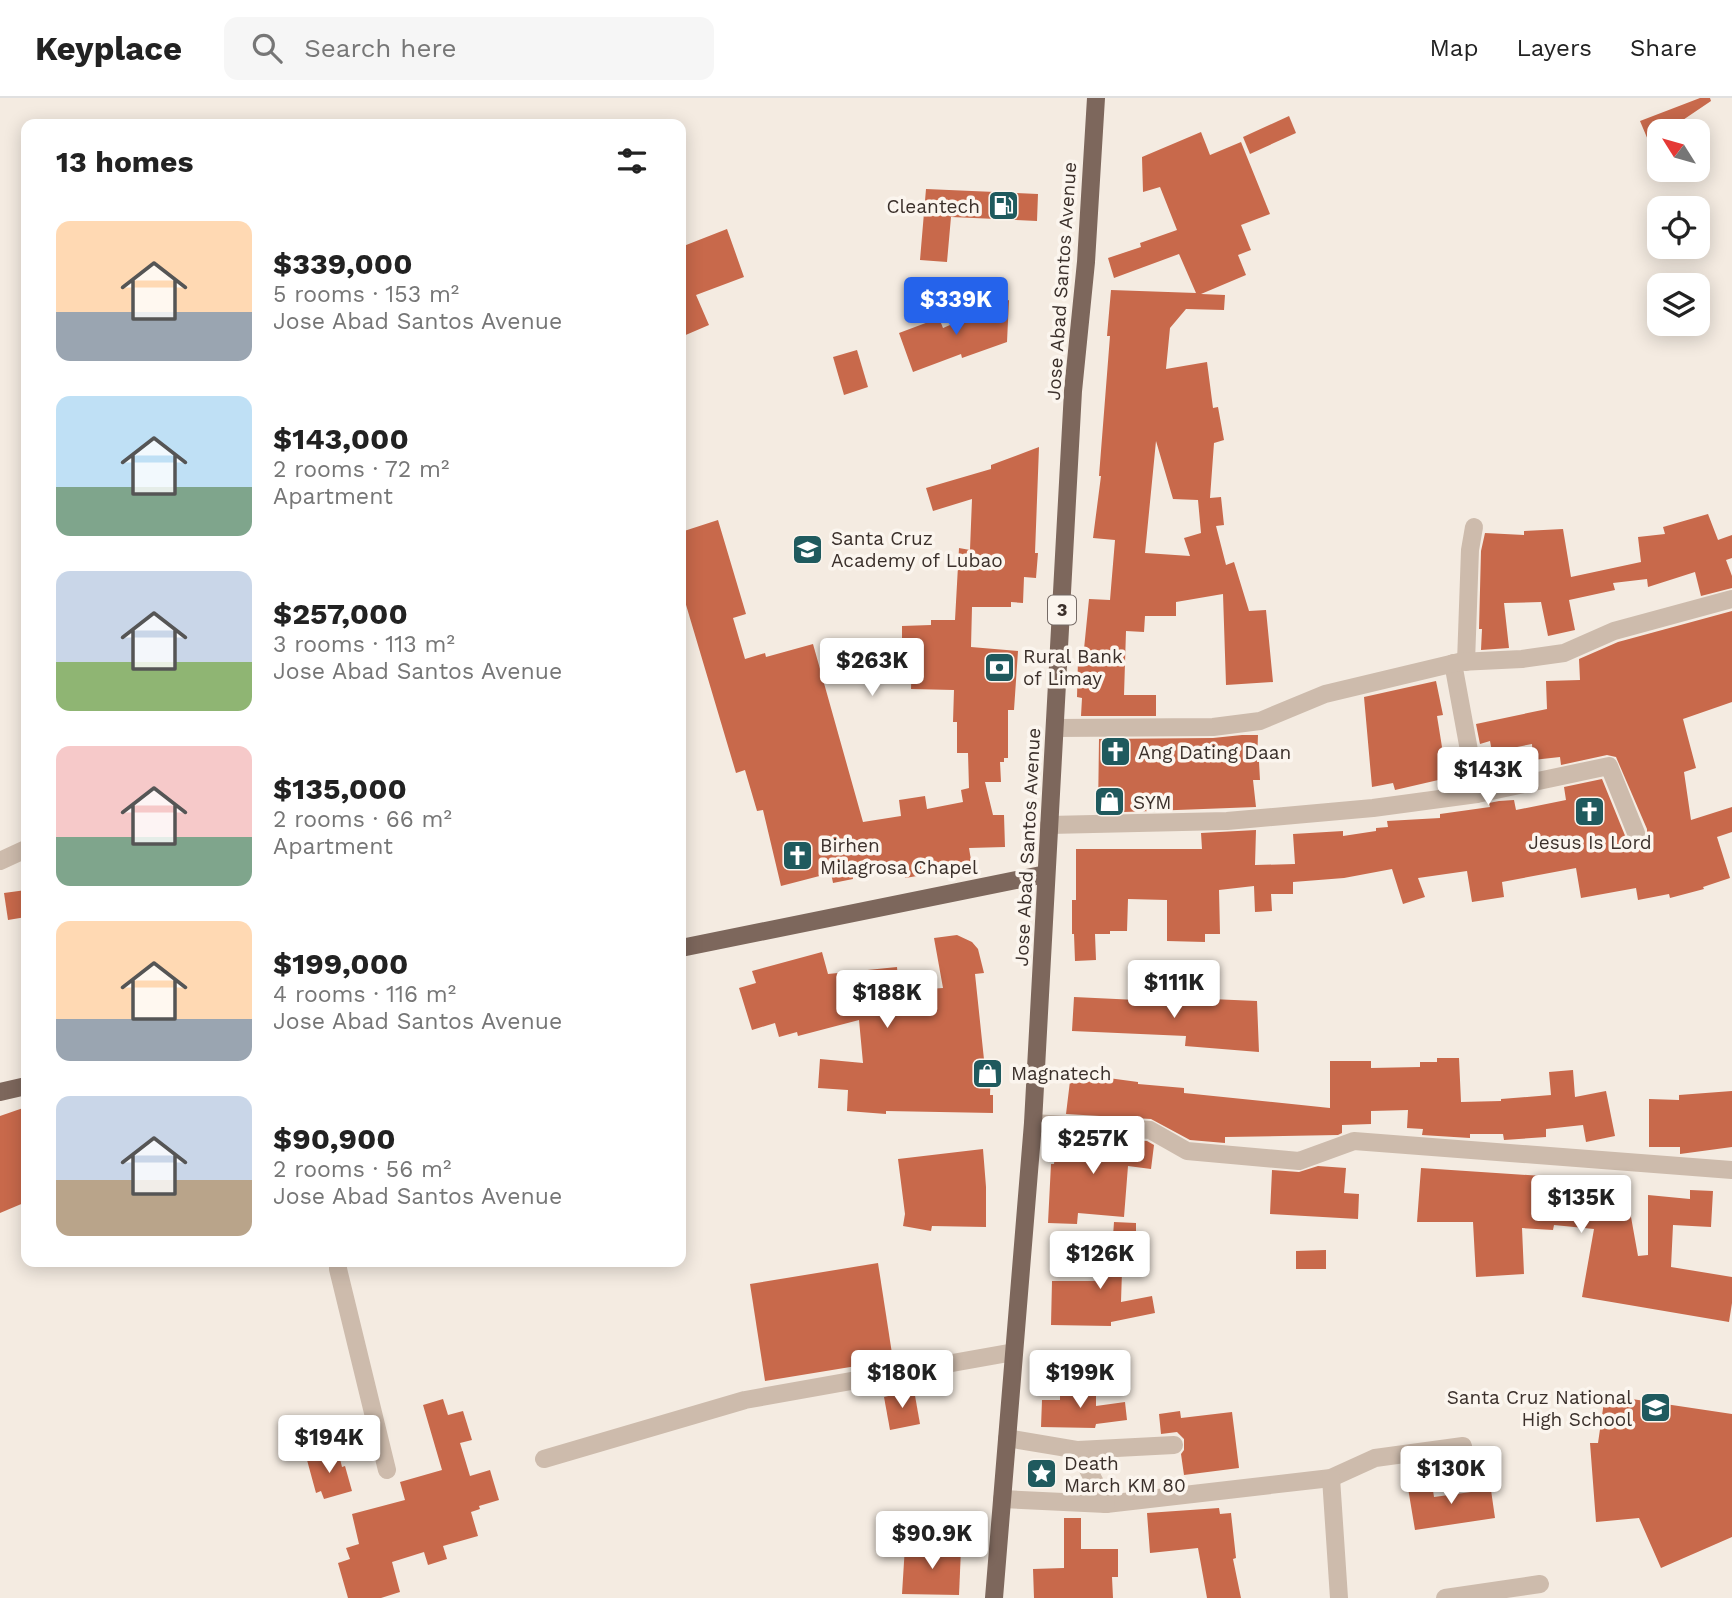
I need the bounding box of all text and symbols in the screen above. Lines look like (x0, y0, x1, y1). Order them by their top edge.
search box (224, 17, 714, 80)
text: Keyplace (35, 29, 182, 68)
icon: search (248, 29, 286, 67)
text: Search here (304, 33, 457, 63)
text: Map (1430, 34, 1478, 62)
text: Layers (1516, 34, 1592, 62)
text: Share (1630, 34, 1697, 62)
north arrow (1647, 119, 1710, 182)
map controls (1647, 119, 1710, 336)
icon: filters (613, 142, 651, 180)
text: 13 homes (56, 144, 193, 179)
street label: Jose Abad Santos Avenue (1042, 161, 1081, 401)
fuel station icon: Cleantech (986, 189, 1020, 223)
place label: Cleantech (886, 195, 980, 218)
button: locate (1647, 196, 1710, 259)
text: $339,000 (273, 246, 413, 281)
icon: home (112, 249, 196, 333)
button: layers (1647, 273, 1710, 336)
pin: $339K (907, 278, 1005, 337)
text: 5 rooms · 153 m² (273, 281, 459, 308)
text: $339K (920, 286, 992, 313)
text: Jose Abad Santos Avenue (273, 308, 562, 335)
text: $143,000 (273, 421, 409, 456)
icon: home (112, 424, 196, 508)
text: 2 rooms · 72 m² (273, 456, 449, 483)
text: Apartment (273, 483, 393, 510)
place label: Santa Cruz Academy of Lubao (831, 527, 1003, 572)
school or university icon: Santa Cruz Academy of Lubao (791, 532, 825, 566)
text: $257,000 (273, 596, 408, 631)
road number: 3 (1048, 596, 1076, 624)
icon: home (112, 599, 196, 683)
text: 3 rooms · 113 m² (273, 631, 455, 658)
pin: $263K (823, 638, 921, 698)
place label: Rural Bank of Limay (1023, 645, 1123, 690)
text: $263K (836, 647, 908, 674)
bank icon: Rural Bank of Limay (983, 650, 1017, 684)
text: Jose Abad Santos Avenue (273, 658, 562, 685)
street label: Jose Abad Santos Avenue (1010, 727, 1045, 967)
church icon: Ang Dating Daan (1098, 735, 1132, 769)
place label: Ang Dating Daan (1138, 741, 1291, 764)
pin: $143K (1439, 748, 1537, 807)
text: $143K (1453, 756, 1523, 783)
text: $135,000 (273, 771, 407, 806)
icon: home (112, 774, 196, 858)
shop icon: SYM (1093, 785, 1127, 819)
place label: SYM (1133, 791, 1172, 814)
church icon: Jesus Is Lord (1573, 794, 1607, 828)
text: 2 rooms · 66 m² (273, 806, 452, 833)
place label: Jesus Is Lord (1528, 831, 1652, 854)
text: Apartment (273, 833, 393, 860)
place label: Birhen Milagrosa Chapel (820, 834, 978, 879)
church icon: Birhen Milagrosa Chapel (780, 839, 814, 873)
text: $199,000 (273, 946, 408, 981)
icon: home (112, 949, 196, 1033)
pin: $111K (1125, 960, 1223, 1020)
text: $111K (1144, 969, 1204, 996)
pin: $188K (838, 970, 936, 1030)
text: $188K (852, 979, 922, 1006)
text: 4 rooms · 116 m² (273, 981, 456, 1008)
text: Jose Abad Santos Avenue (273, 1008, 562, 1035)
shop icon: Magnatech (971, 1056, 1005, 1090)
place label: Magnatech (1011, 1062, 1111, 1085)
pin: $257K (1044, 1116, 1142, 1176)
text: $90,900 (273, 1121, 396, 1156)
icon: home (112, 1124, 196, 1208)
text: $257K (1057, 1125, 1129, 1152)
text: 2 rooms · 56 m² (273, 1156, 451, 1183)
pin: $135K (1532, 1176, 1630, 1235)
text: Jose Abad Santos Avenue (273, 1183, 562, 1210)
text: $135K (1547, 1184, 1615, 1211)
pin: $126K (1051, 1232, 1149, 1291)
text: $126K (1066, 1240, 1134, 1267)
pin: $180K (853, 1350, 951, 1410)
pin: $199K (1031, 1350, 1129, 1410)
text: $180K (867, 1359, 937, 1386)
text: $199K (1046, 1359, 1114, 1386)
place label: Santa Cruz National High School (1447, 1386, 1632, 1431)
school or university icon: Santa Cruz National High School (1638, 1391, 1672, 1425)
pin: $194K (280, 1416, 378, 1475)
text: $194K (294, 1424, 364, 1451)
pin: $130K (1402, 1446, 1500, 1506)
place label: Death March KM 80 (1064, 1452, 1186, 1497)
text: $130K (1416, 1455, 1486, 1482)
place icon: Death March KM 80 (1024, 1457, 1058, 1491)
pin: $90.9K (875, 1512, 989, 1571)
text: $90.9K (892, 1520, 972, 1547)

